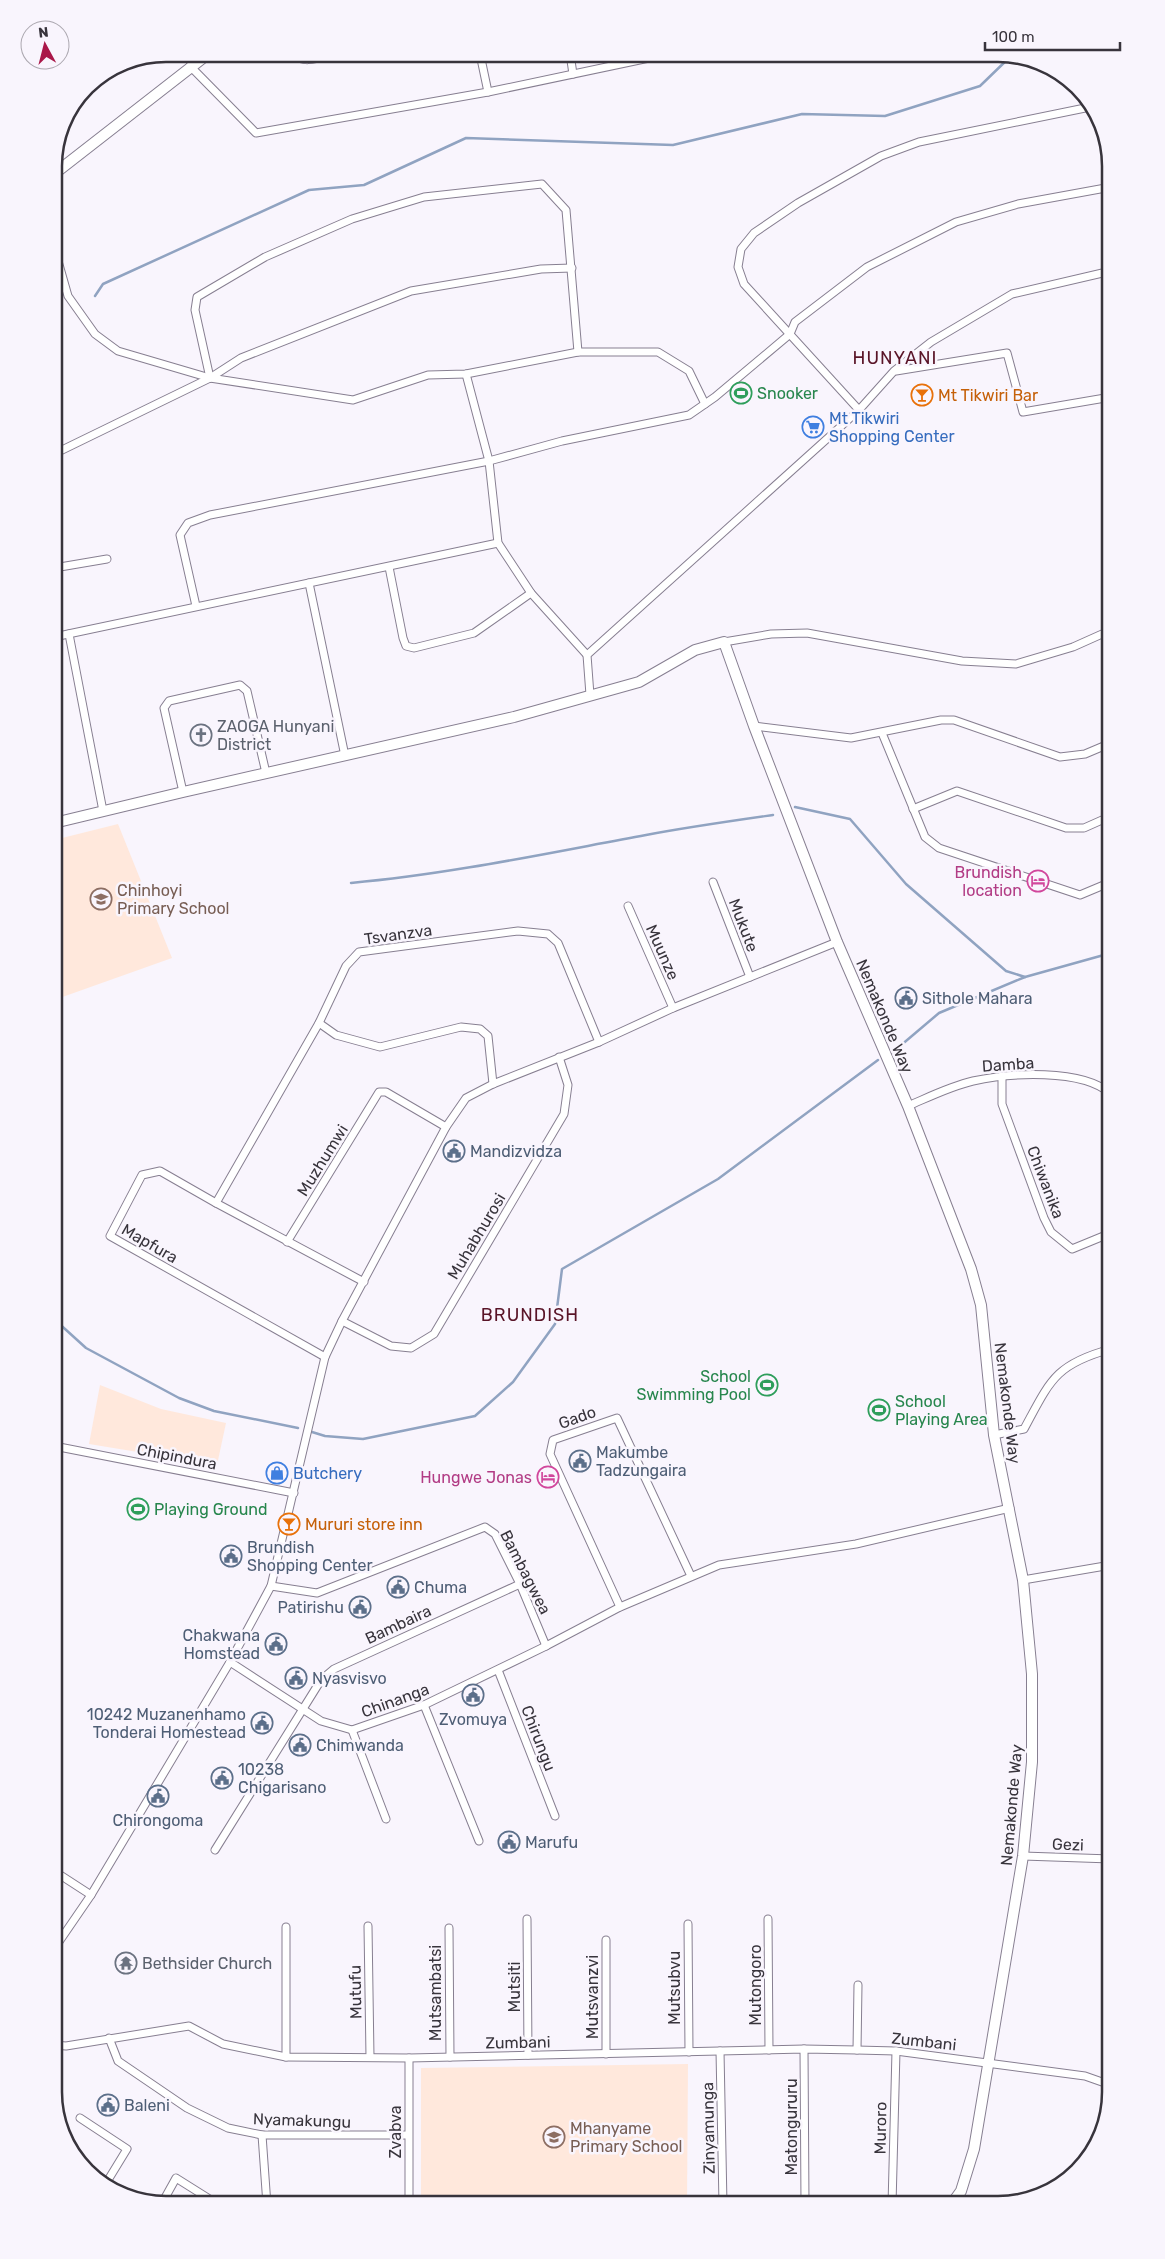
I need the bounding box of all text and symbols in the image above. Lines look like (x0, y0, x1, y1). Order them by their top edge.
north arrow (20, 20, 70, 70)
scale bar (985, 20, 1120, 52)
text: N (37, 24, 50, 42)
text: 100 m (992, 28, 1034, 46)
district label: HUNYANI (853, 347, 937, 369)
sports icon: Snooker (729, 381, 753, 405)
bar icon: Mt Tikwiri Bar (910, 383, 934, 407)
place label: Snooker (757, 384, 818, 403)
place label: Mt Tikwiri Bar (938, 386, 1038, 405)
place label: Mt Tikwiri Shopping Center (829, 409, 954, 446)
supermarket icon: Mt Tikwiri Shopping Center (801, 415, 825, 439)
place label: ZAOGA Hunyani District (217, 717, 334, 754)
church icon: ZAOGA Hunyani District (189, 723, 213, 747)
place label: Brundish location (955, 863, 1022, 900)
hotel icon: Brundish location (1026, 869, 1050, 893)
place label: Chinhoyi Primary School (117, 881, 229, 918)
school or university icon: Chinhoyi Primary School (89, 887, 113, 911)
street label: Mukute (725, 896, 762, 954)
street label: Tsvanzva (363, 920, 433, 949)
street label: Muunze (642, 922, 683, 983)
street label: Nemakonde Way (852, 956, 917, 1076)
public building icon: Sithole Mahara (894, 986, 918, 1010)
place label: Sithole Mahara (922, 989, 1033, 1008)
street label: Damba (981, 1053, 1035, 1076)
street label: Muzhumwi (293, 1121, 352, 1200)
public building icon: Mandizvidza (442, 1139, 466, 1163)
place label: Mandizvidza (470, 1142, 562, 1161)
street label: Chiwanika (1023, 1143, 1068, 1221)
street label: Muhabhurosi (443, 1190, 510, 1283)
street label: Mapfura (118, 1220, 181, 1267)
district label: BRUNDISH (481, 1304, 579, 1326)
street label: Nemakonde Way (991, 1341, 1024, 1465)
place label: School Swimming Pool (636, 1367, 751, 1404)
sports icon: School Swimming Pool (755, 1373, 779, 1397)
place label: School Playing Area (895, 1392, 988, 1429)
sports icon: School Playing Area (867, 1398, 891, 1422)
street label: Gado (556, 1402, 598, 1433)
street label: Chipindura (135, 1439, 219, 1474)
place label: Makumbe Tadzungaira (596, 1443, 687, 1480)
public building icon: Makumbe Tadzungaira (568, 1449, 592, 1473)
shop icon: Butchery (265, 1461, 289, 1485)
place label: Butchery (293, 1464, 362, 1483)
hotel icon: Hungwe Jonas (536, 1465, 560, 1489)
place label: Hungwe Jonas (420, 1468, 532, 1487)
sports icon: Playing Ground (126, 1497, 150, 1521)
place label: Playing Ground (154, 1500, 268, 1519)
bar icon: Mururi store inn (277, 1512, 301, 1536)
place label: Mururi store inn (305, 1515, 423, 1534)
street label: Bambagwea (496, 1527, 555, 1618)
place label: Brundish Shopping Center (247, 1538, 372, 1575)
public building icon: Brundish Shopping Center (219, 1544, 243, 1568)
public building icon: Chuma (386, 1575, 410, 1599)
place label: Chuma (414, 1578, 467, 1597)
public building icon: Patirishu (348, 1595, 372, 1619)
place label: Patirishu (278, 1598, 344, 1617)
street label: Bambaira (362, 1601, 434, 1648)
place label: Chakwana Homstead (183, 1626, 260, 1663)
public building icon: Chakwana Homstead (264, 1632, 288, 1656)
public building icon: Nyasvisvo (284, 1666, 308, 1690)
place label: Nyasvisvo (312, 1669, 387, 1688)
street label: Chinanga (359, 1679, 432, 1722)
public building icon: Zvomuya (461, 1683, 485, 1707)
street label: Chirungu (517, 1703, 560, 1774)
place label: 10242 Muzanenhamo Tonderai Homestead (87, 1705, 246, 1742)
place label: Zvomuya (439, 1710, 507, 1729)
public building icon: 10242 Muzanenhamo Tonderai Homestead (250, 1711, 274, 1735)
public building icon: Chimwanda (288, 1733, 312, 1757)
place label: Chimwanda (316, 1736, 404, 1755)
street label: Nemakonde Way (997, 1743, 1026, 1867)
place label: 10238 Chigarisano (238, 1760, 326, 1797)
public building icon: 10238 Chigarisano (210, 1766, 234, 1790)
public building icon: Chirongoma (146, 1784, 170, 1808)
place label: Chirongoma (113, 1811, 203, 1830)
public building icon: Marufu (497, 1830, 521, 1854)
place label: Marufu (525, 1833, 578, 1852)
street label: Gezi (1052, 1834, 1084, 1855)
street label: Mutongoro (746, 1944, 765, 2026)
street label: Mutsambatsi (426, 1945, 445, 2041)
temple icon: Bethsider Church (114, 1951, 138, 1975)
street label: Mutsubvu (665, 1951, 684, 2025)
place label: Bethsider Church (142, 1954, 272, 1973)
street label: Mutsvanzvi (583, 1955, 602, 2039)
street label: Mutsiti (505, 1962, 524, 2012)
street label: Mutufu (346, 1965, 365, 2019)
street label: Zumbani (891, 2029, 957, 2054)
street label: Zumbani (485, 2032, 551, 2053)
street label: Matongururu (782, 2078, 801, 2176)
street label: Zinyamunga (698, 2082, 719, 2174)
public building icon: Baleni (96, 2093, 120, 2117)
place label: Baleni (124, 2096, 170, 2115)
street label: Muroro (871, 2102, 890, 2154)
street label: Zvabva (386, 2105, 405, 2159)
street label: Nyamakungu (253, 2109, 351, 2132)
place label: Mhanyame Primary School (570, 2119, 682, 2156)
school or university icon: Mhanyame Primary School (542, 2125, 566, 2149)

